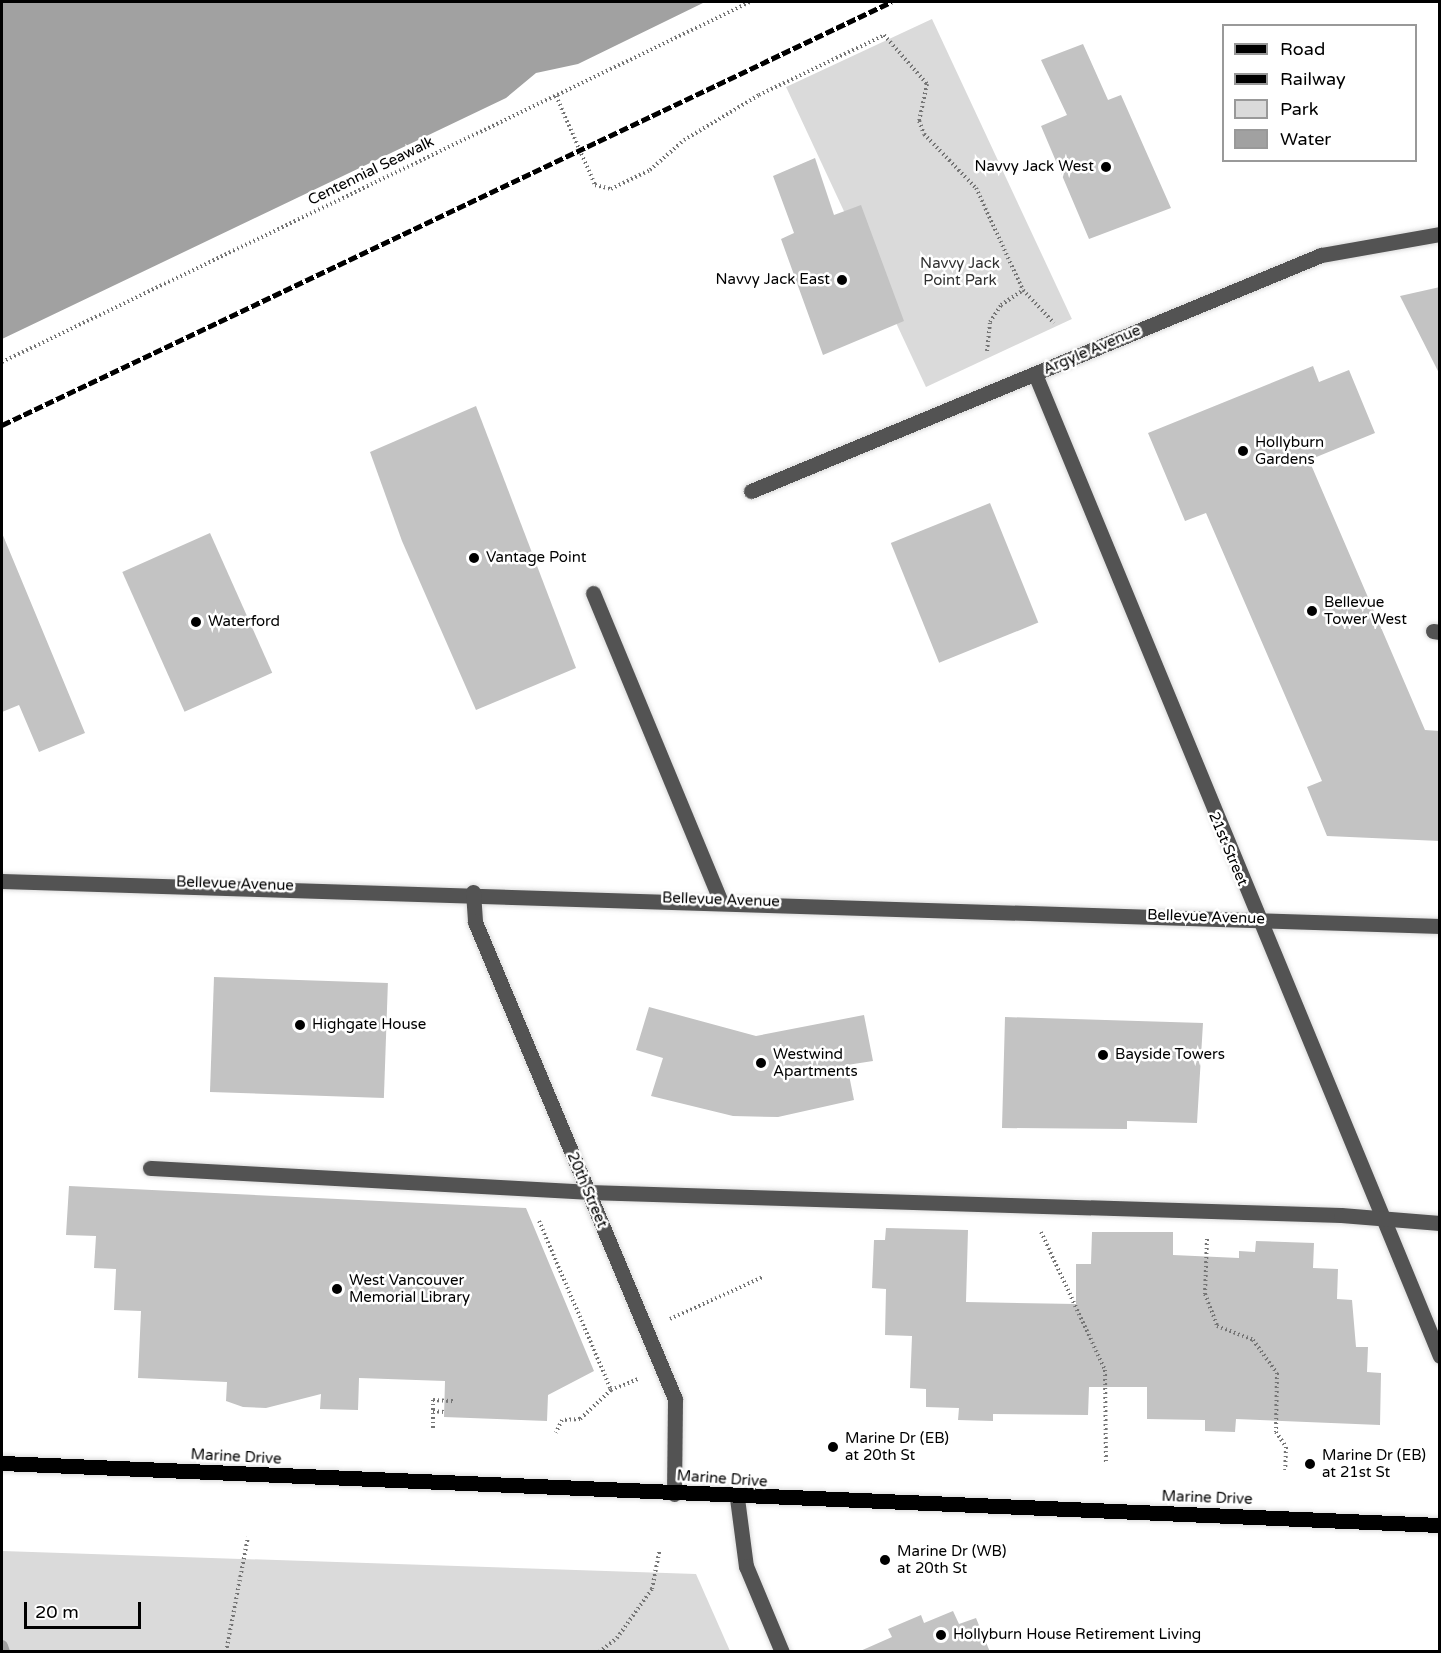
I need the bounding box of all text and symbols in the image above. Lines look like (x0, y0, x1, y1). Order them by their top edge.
legend (1222, 24, 1417, 162)
text: Road (1280, 38, 1325, 60)
text: Railway (1280, 68, 1346, 90)
text: Park (1280, 98, 1318, 120)
text: Water (1280, 128, 1331, 150)
street label: Centennial Seawalk (305, 133, 437, 209)
place label: Navvy Jack West (974, 158, 1094, 176)
marker: Navvy Jack West (1099, 160, 1113, 174)
park label: Navvy Jack Point Park (920, 254, 1000, 289)
place label: Navvy Jack East (716, 271, 830, 289)
marker: Navvy Jack East (835, 273, 849, 287)
street label: Argyle Avenue (1041, 321, 1143, 379)
place label: Hollyburn Gardens (1255, 433, 1324, 468)
marker: Hollyburn Gardens (1236, 444, 1250, 458)
place label: Vantage Point (486, 549, 586, 567)
marker: Vantage Point (467, 551, 481, 565)
place label: Bellevue Tower West (1324, 593, 1407, 628)
marker: Bellevue Tower West (1305, 604, 1319, 618)
place label: Waterford (208, 613, 280, 631)
marker: Waterford (189, 615, 203, 629)
street label: 21st Street (1204, 809, 1252, 889)
street label: Bellevue Avenue (176, 873, 294, 895)
street label: Bellevue Avenue (662, 889, 780, 911)
street label: Bellevue Avenue (1147, 906, 1265, 928)
place label: Highgate House (312, 1016, 426, 1034)
marker: Highgate House (293, 1018, 307, 1032)
place label: Westwind Apartments (773, 1045, 858, 1080)
place label: Bayside Towers (1115, 1046, 1225, 1064)
marker: Bayside Towers (1096, 1048, 1110, 1062)
marker: Westwind Apartments (754, 1056, 768, 1070)
street label: 20th Street (563, 1149, 611, 1231)
place label: West Vancouver Memorial Library (349, 1271, 470, 1306)
marker: West Vancouver Memorial Library (330, 1282, 344, 1296)
place label: Marine Dr (EB) at 20th St (845, 1429, 949, 1464)
marker: Marine Dr (EB) at 20th St (826, 1440, 840, 1454)
street label: Marine Drive (190, 1446, 282, 1468)
place label: Marine Dr (EB) at 21st St (1322, 1446, 1426, 1481)
marker: Marine Dr (EB) at 21st St (1303, 1457, 1317, 1471)
street label: Marine Drive (676, 1467, 768, 1491)
street label: Marine Drive (1161, 1487, 1253, 1509)
place label: Marine Dr (WB) at 20th St (897, 1542, 1006, 1577)
marker: Marine Dr (WB) at 20th St (878, 1553, 892, 1567)
scale bar (27, 1590, 144, 1628)
text: 20 m (35, 1601, 79, 1623)
place label: Hollyburn House Retirement Living (953, 1626, 1201, 1644)
marker: Hollyburn House Retirement Living (934, 1628, 948, 1642)

